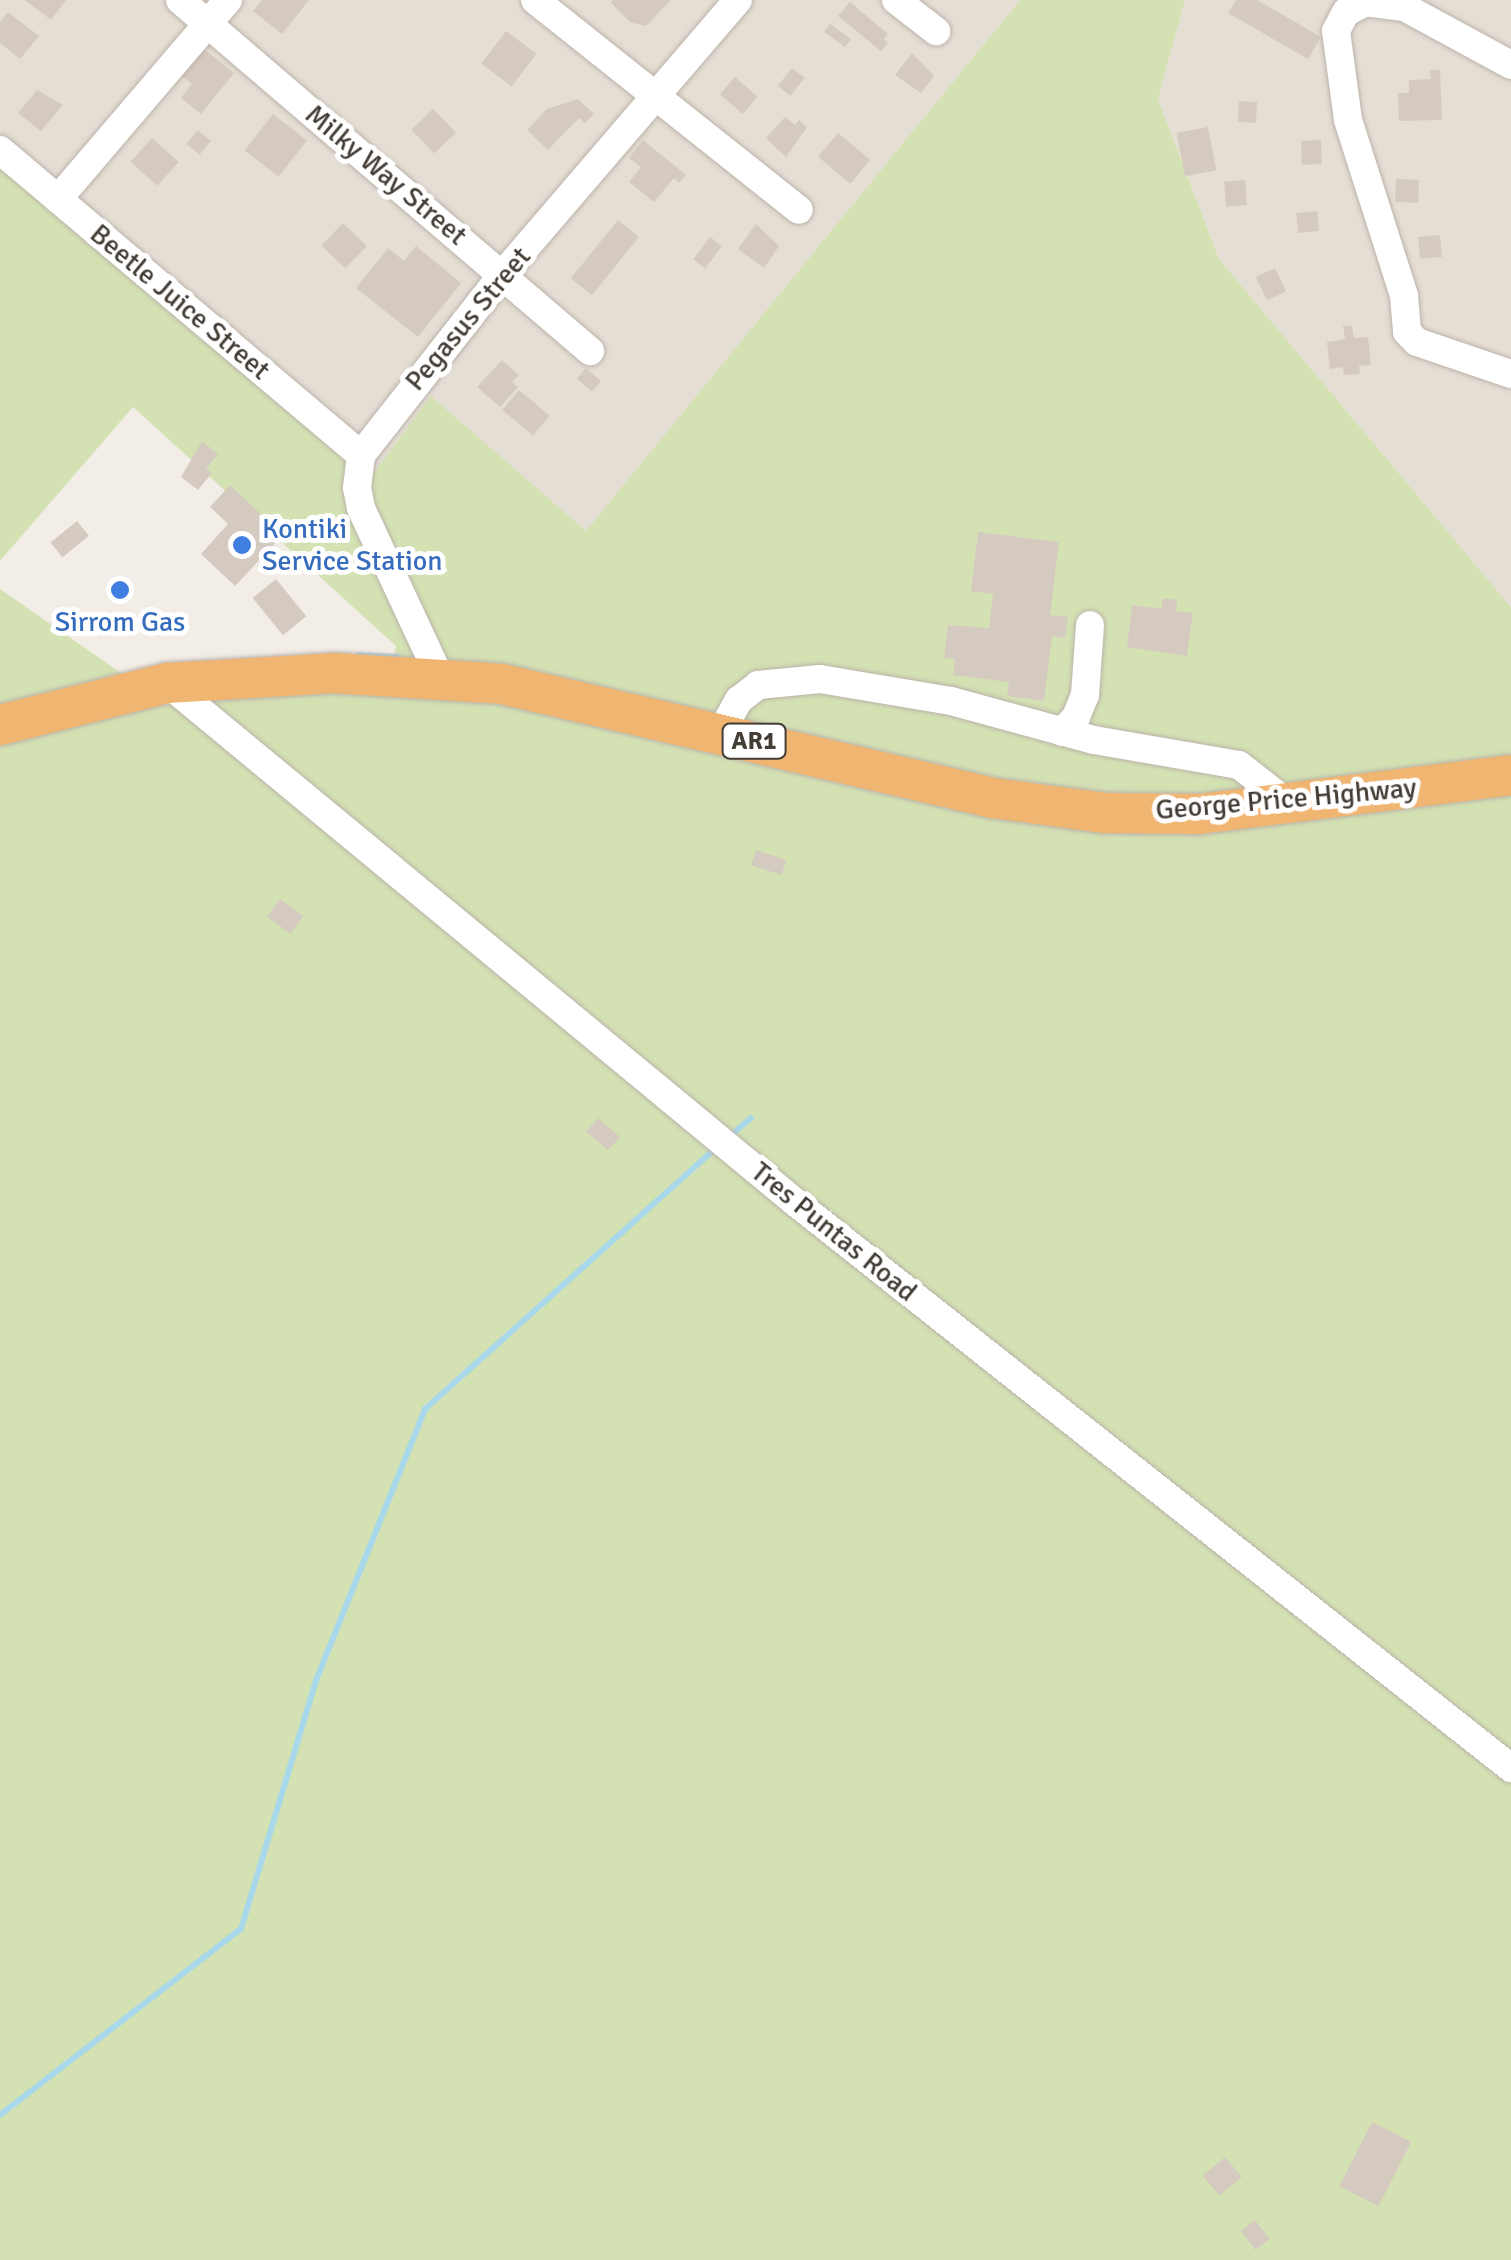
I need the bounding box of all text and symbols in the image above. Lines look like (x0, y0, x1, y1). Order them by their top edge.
street label: Milky Way Street (298, 98, 474, 252)
street label: Beetle Juice Street (83, 217, 277, 387)
street label: Pegasus Street (398, 240, 538, 398)
place label: Kontiki Service Station (262, 512, 443, 578)
marker: Kontiki Service Station (231, 534, 253, 556)
marker: Sirrom Gas (109, 579, 131, 601)
place label: Sirrom Gas (55, 605, 185, 639)
road number: AR1 (722, 721, 786, 761)
street label: George Price Highway (1154, 771, 1418, 827)
street label: Tres Puntas Road (745, 1155, 923, 1309)

